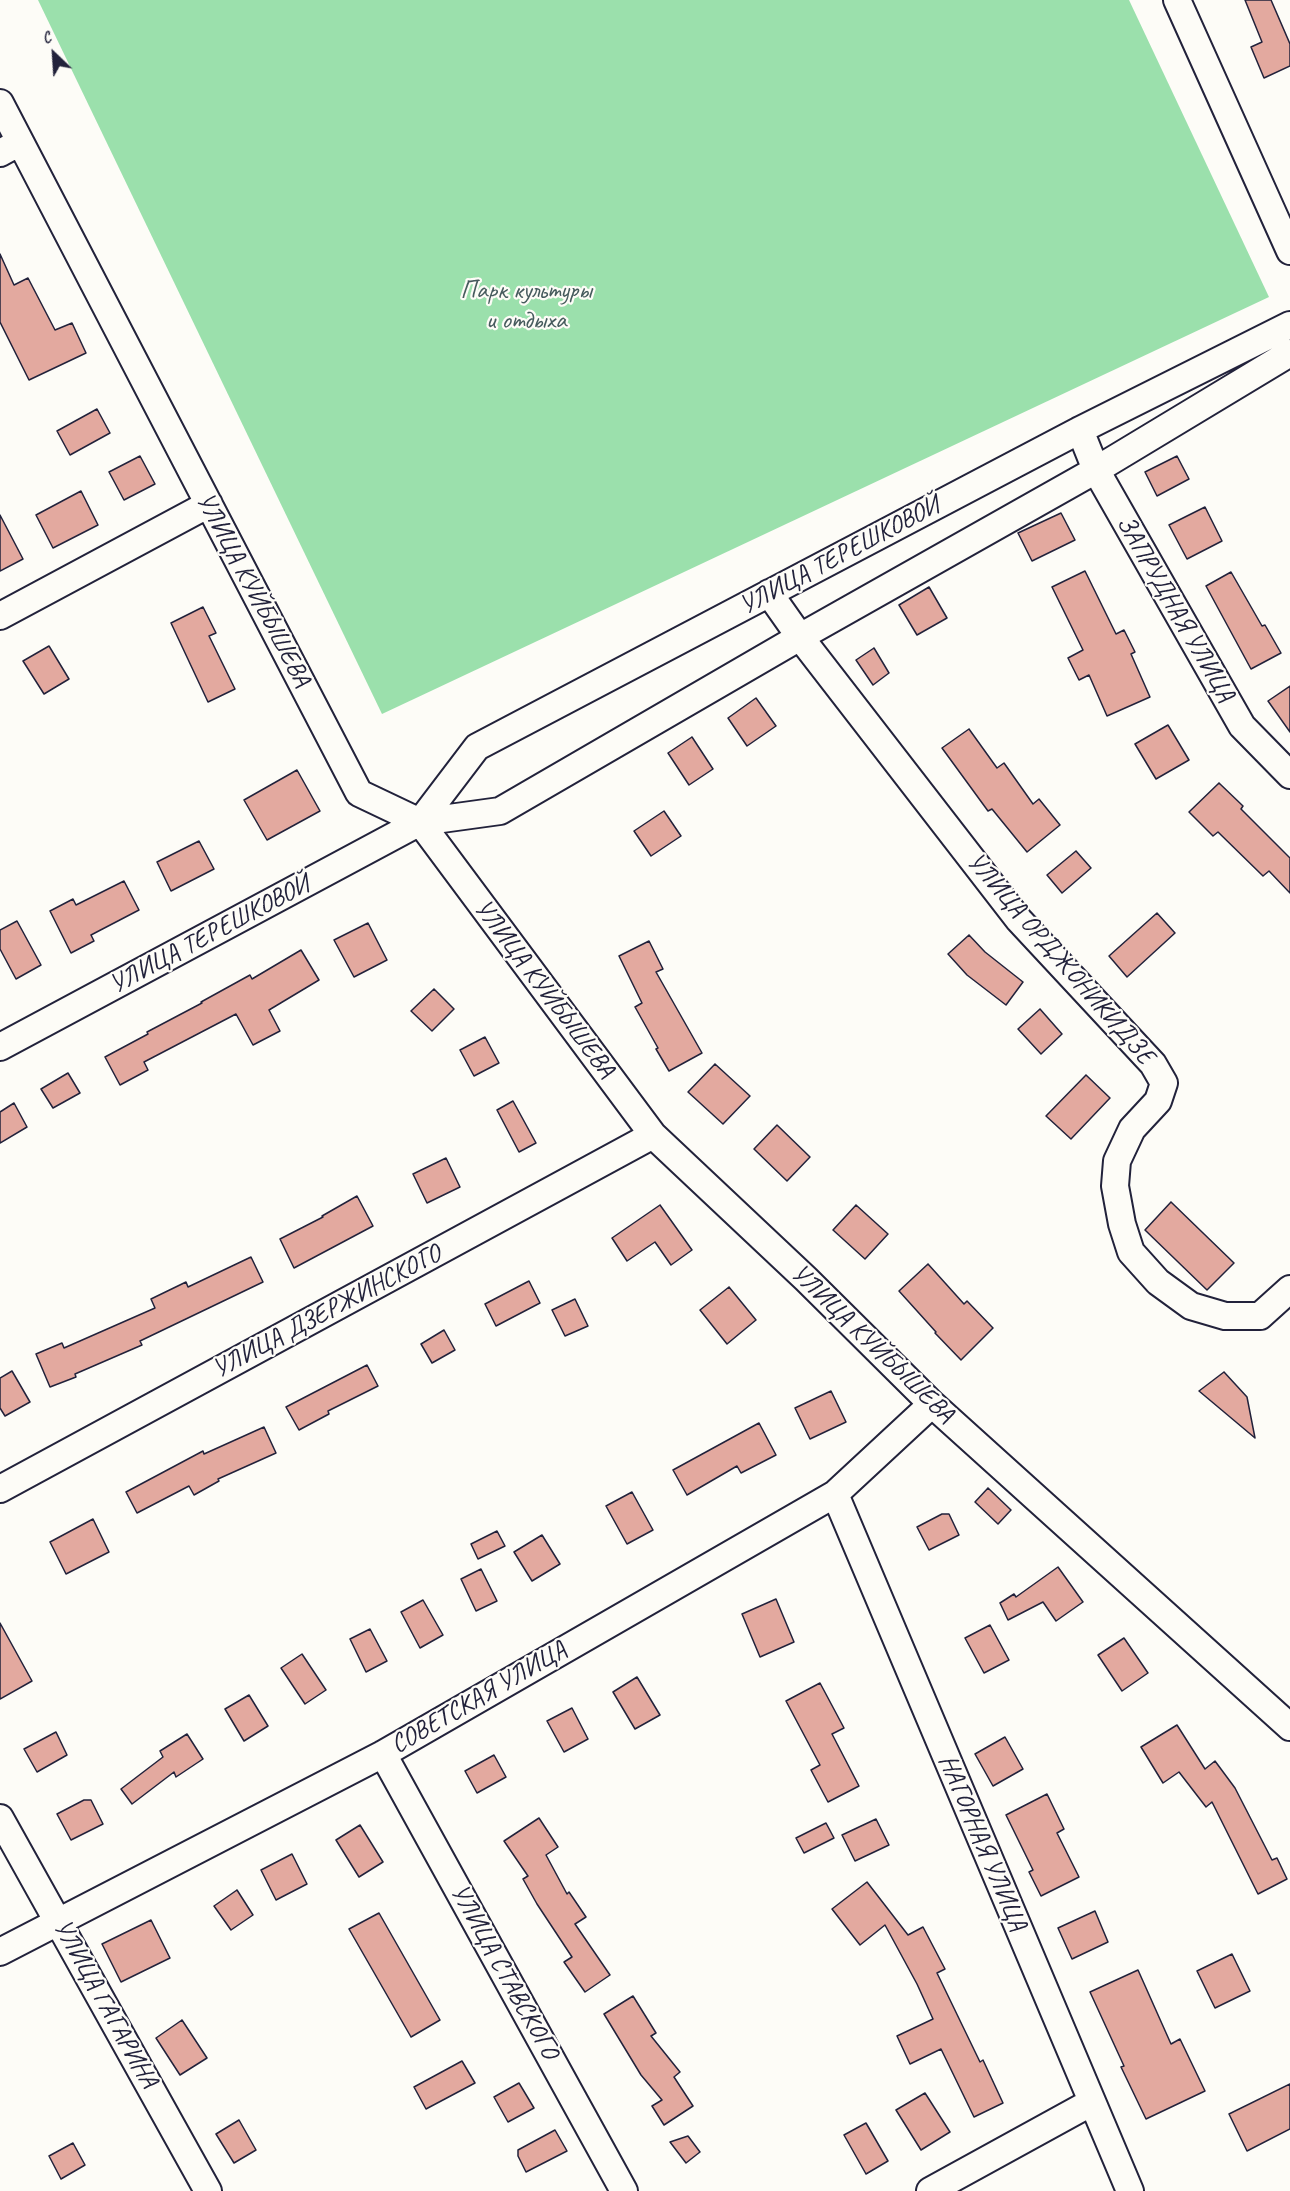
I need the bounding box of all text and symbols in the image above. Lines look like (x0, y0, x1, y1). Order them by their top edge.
north arrow (24, 24, 84, 84)
text: С (39, 27, 54, 48)
park label: Парк культуры и отдыха (460, 275, 592, 336)
street label: УЛИЦА КУЙБЫШЕВА (189, 488, 317, 692)
street label: УЛИЦА ТЕРЕШКОВОЙ (735, 490, 945, 622)
street label: ЗАПРУДНАЯ УЛИЦА (1109, 510, 1241, 708)
street label: УЛИЦА ОРДЖОНИКИДЗЕ (960, 847, 1160, 1071)
street label: УЛИЦА ТЕРЕШКОВОЙ (105, 869, 315, 1001)
street label: УЛИЦА КУЙБЫШЕВА (467, 894, 621, 1084)
street label: УЛИЦА ДЗЕРЖИНСКОГО (207, 1239, 447, 1385)
street label: УЛИЦА КУЙБЫШЕВА (784, 1258, 960, 1430)
street label: СОВЕТСКАЯ УЛИЦА (386, 1635, 572, 1761)
street label: НАГОРНАЯ УЛИЦА (931, 1750, 1033, 1936)
street label: УЛИЦА СТАВСКОГО (443, 1879, 565, 2065)
street label: УЛИЦА ГАГАРИНА (46, 1915, 164, 2093)

